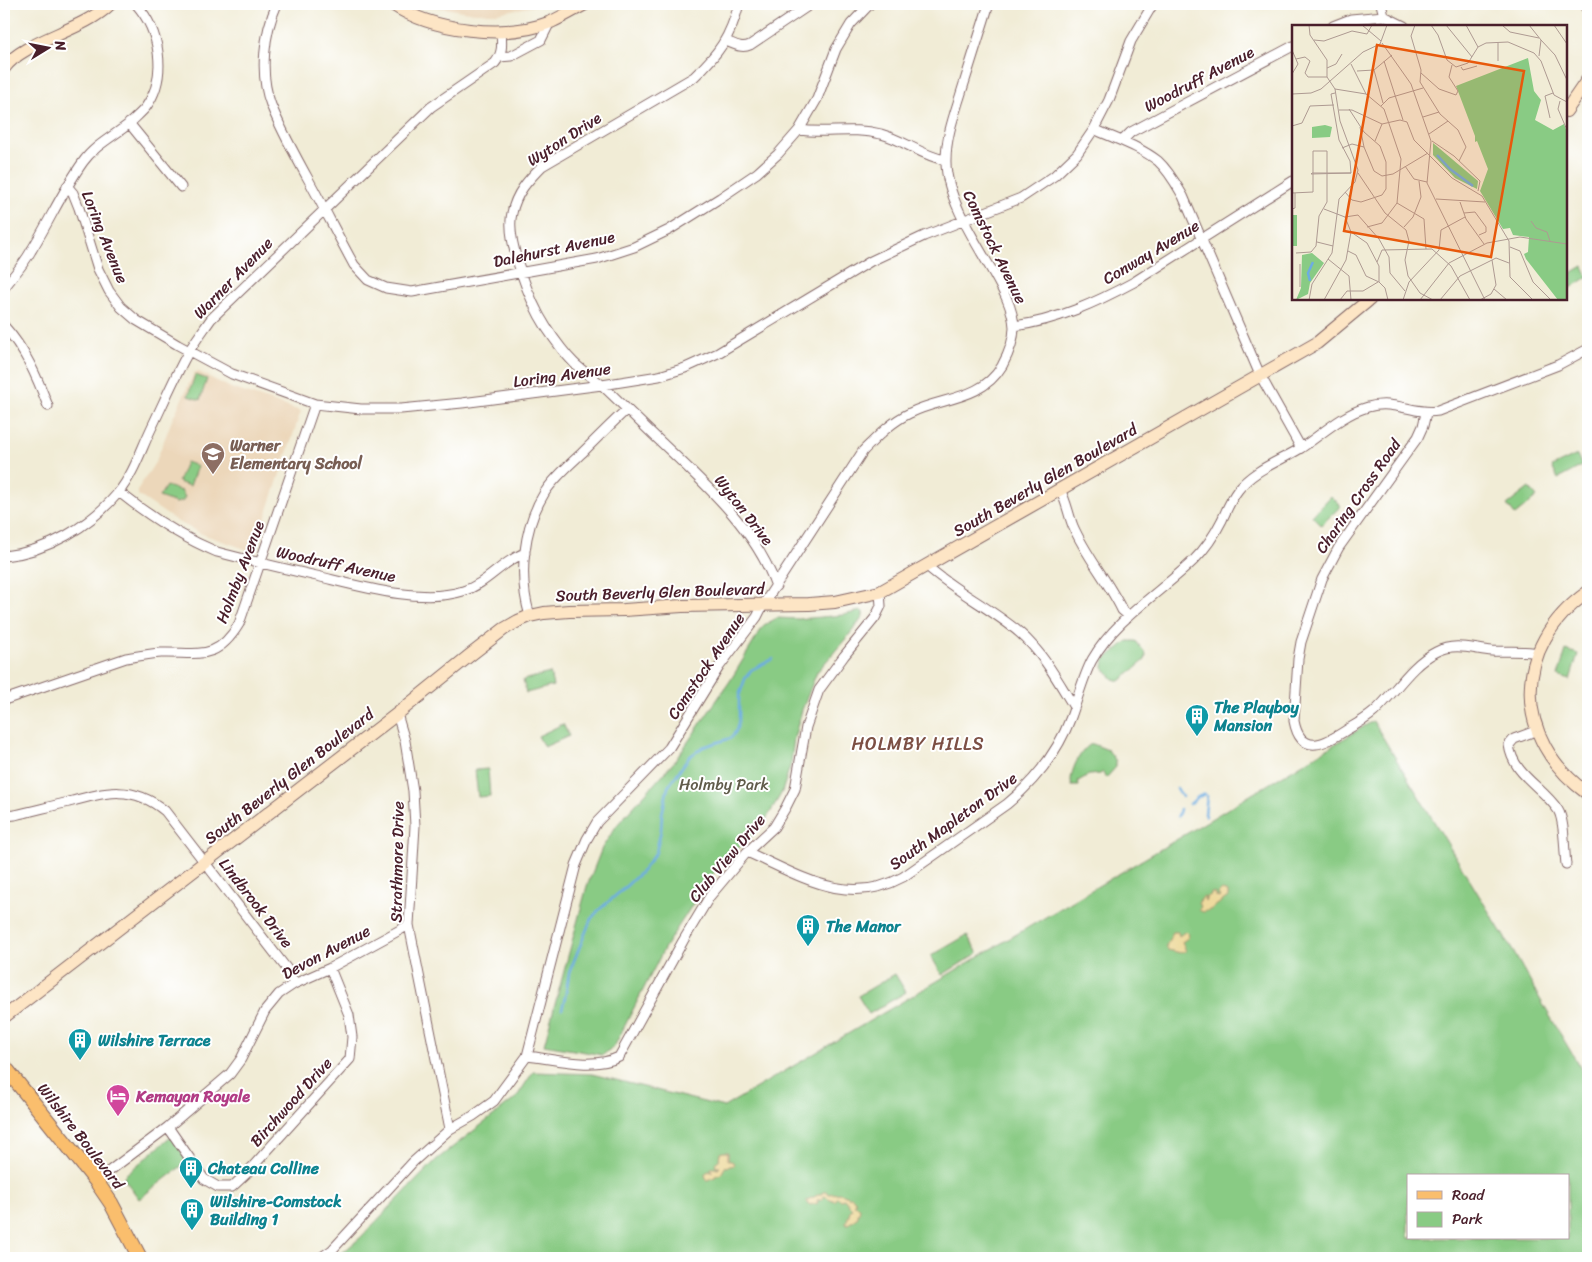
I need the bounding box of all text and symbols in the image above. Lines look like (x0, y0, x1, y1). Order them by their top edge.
north arrow (22, 22, 72, 72)
inset map (1292, 25, 1567, 300)
text: N (47, 38, 74, 53)
street label: Woodruff Avenue (1139, 38, 1260, 120)
street label: Wyton Drive (521, 104, 607, 174)
street label: Comstock Avenue (955, 185, 1035, 309)
street label: Loring Avenue (73, 186, 137, 288)
street label: Conway Avenue (1097, 211, 1205, 293)
street label: Dalehurst Avenue (491, 222, 618, 276)
street label: Warner Avenue (186, 230, 280, 326)
street label: Loring Avenue (511, 354, 613, 396)
street label: South Beverly Glen Boulevard (947, 414, 1144, 545)
place label: Warner Elementary School (230, 431, 363, 478)
street label: Charing Cross Road (1307, 431, 1410, 560)
school or university icon: Warner Elementary School (200, 441, 226, 475)
street label: Wyton Drive (707, 468, 782, 552)
street label: Holmby Avenue (207, 516, 273, 628)
street label: Woodruff Avenue (274, 537, 399, 591)
street label: South Beverly Glen Boulevard (555, 574, 767, 610)
street label: Comstock Avenue (659, 606, 753, 726)
place label: The Playboy Mansion (1213, 693, 1300, 740)
street label: South Beverly Glen Boulevard (198, 699, 382, 852)
building icon: The Playboy Mansion (1184, 703, 1210, 737)
district label: HOLMBY HILLS (851, 728, 985, 760)
street label: South Mapleton Drive (882, 764, 1024, 878)
park label: Holmby Park (679, 770, 769, 799)
street label: Strathmore Drive (381, 801, 413, 923)
street label: Club View Drive (681, 807, 773, 909)
street label: Lindbrook Drive (211, 851, 301, 955)
place label: The Manor (826, 912, 902, 941)
building icon: The Manor (795, 913, 821, 947)
street label: Devon Avenue (276, 916, 376, 988)
place label: Wilshire Terrace (98, 1026, 211, 1055)
building icon: Wilshire Terrace (67, 1027, 93, 1061)
street label: Birchwood Drive (242, 1050, 340, 1154)
street label: Wilshire Boulevard (30, 1076, 133, 1197)
place label: Kemayan Royale (135, 1082, 250, 1111)
hotel icon: Kemayan Royale (105, 1083, 131, 1117)
place label: Chateau Colline (207, 1154, 320, 1183)
building icon: Chateau Colline (178, 1155, 204, 1189)
legend (1407, 1174, 1570, 1240)
text: Road (1452, 1182, 1485, 1208)
place label: Wilshire-Comstock Building 1 (210, 1187, 342, 1234)
building icon: Wilshire-Comstock Building 1 (179, 1197, 205, 1231)
text: Park (1452, 1206, 1483, 1232)

